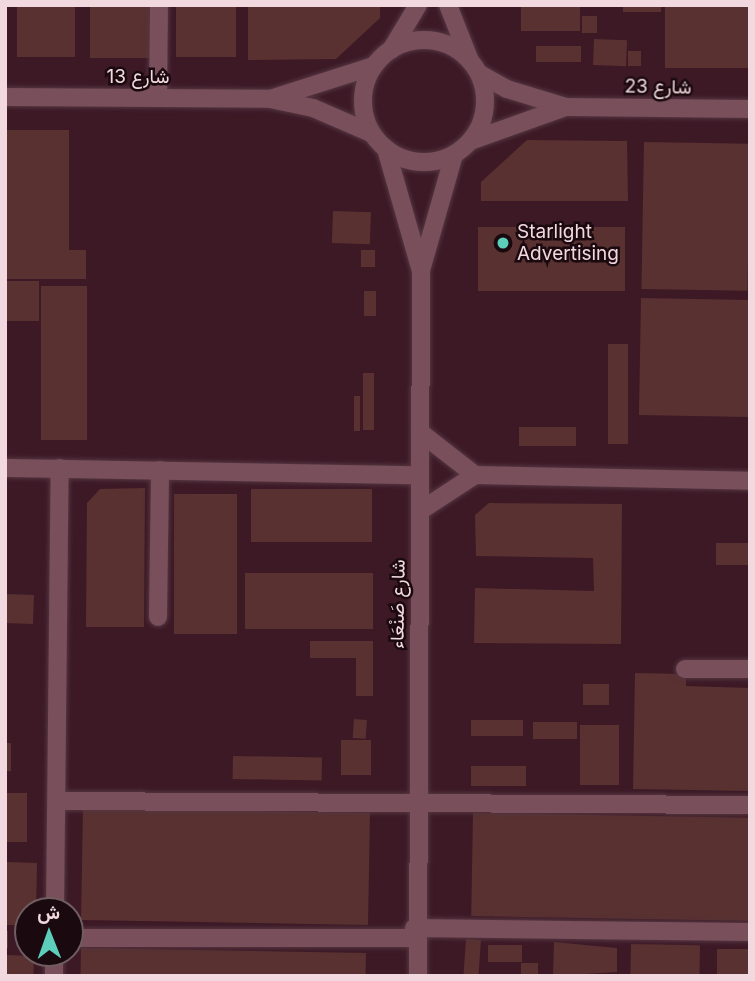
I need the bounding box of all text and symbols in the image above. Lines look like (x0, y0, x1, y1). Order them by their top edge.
street label: شارع 13 (106, 66, 170, 88)
street label: شارع 23 (624, 75, 692, 99)
place label: Starlight Advertising (517, 221, 619, 265)
marker: Starlight Advertising (495, 235, 511, 251)
street label: شارع صَنْعَاء (386, 559, 410, 649)
north arrow (14, 897, 84, 967)
text: ش (37, 901, 60, 924)

